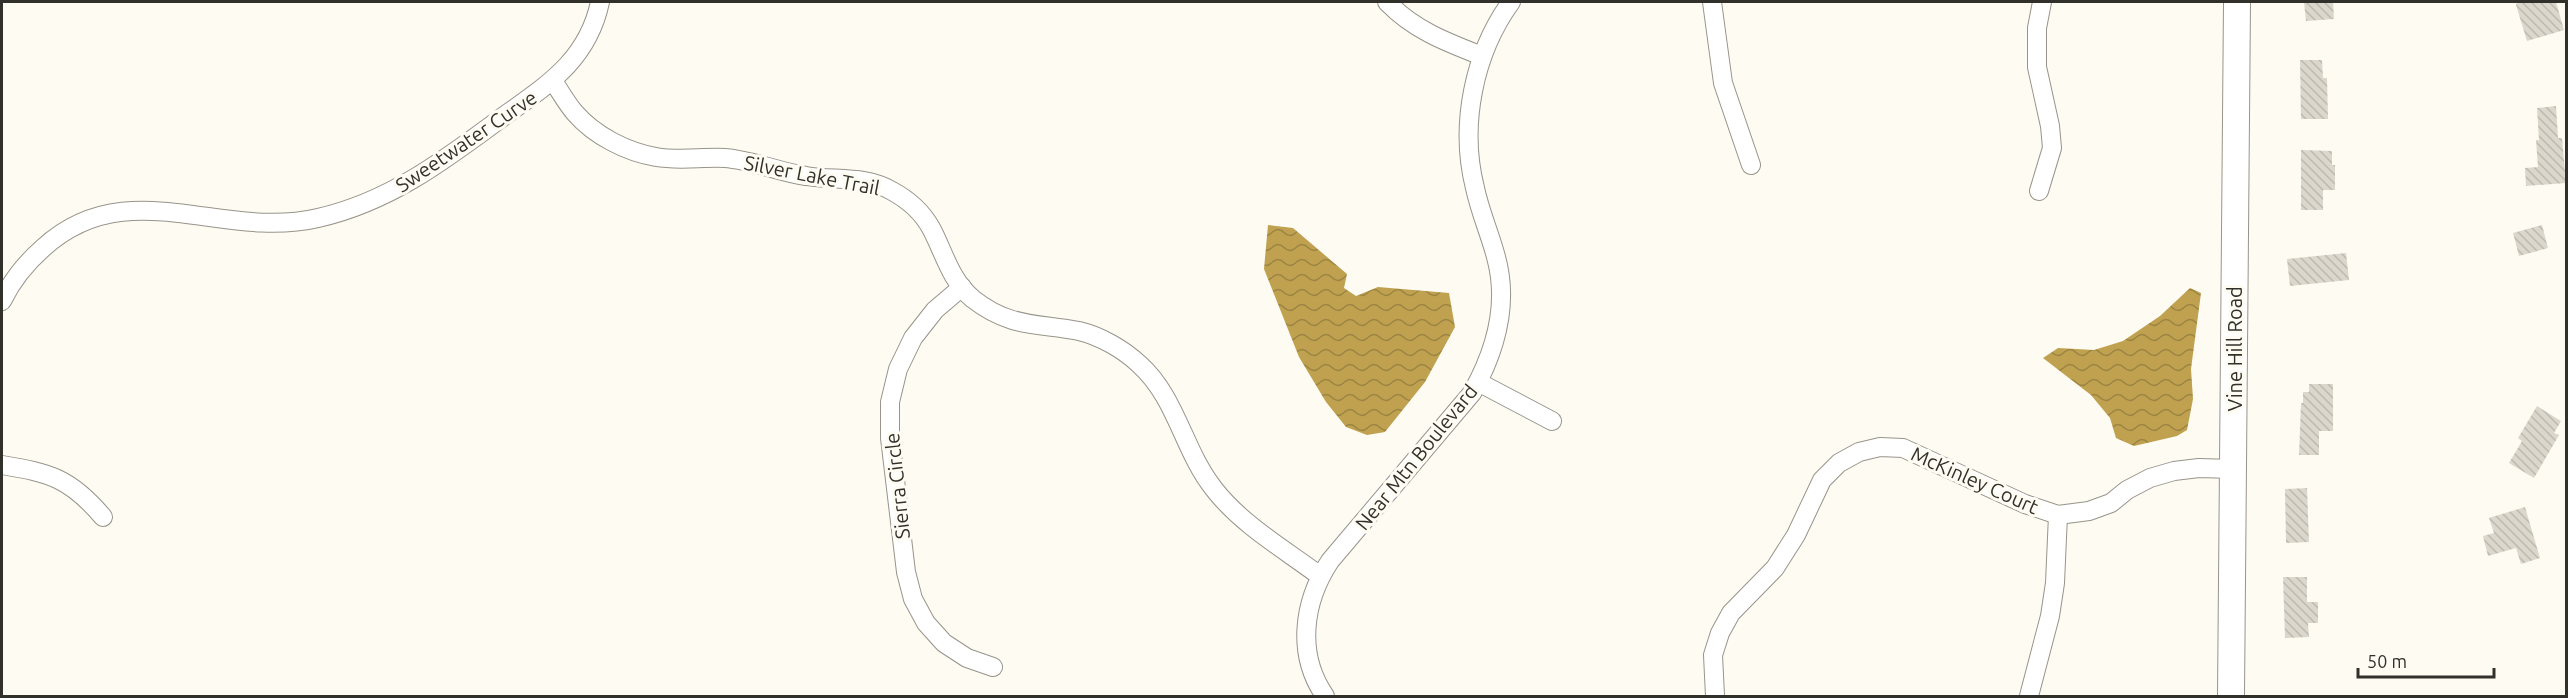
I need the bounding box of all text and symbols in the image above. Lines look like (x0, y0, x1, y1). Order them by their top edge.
street label: Sweetwater Curve (391, 85, 541, 197)
street label: Silver Lake Trail (742, 151, 882, 199)
street label: Vine Hill Road (2223, 286, 2246, 412)
street label: Near Mtn Boulevard (1350, 380, 1482, 534)
street label: Sierra Circle (880, 432, 914, 540)
street label: McKinley Court (1908, 442, 2042, 518)
scale bar (2358, 641, 2494, 679)
text: 50 m (2367, 651, 2407, 671)

